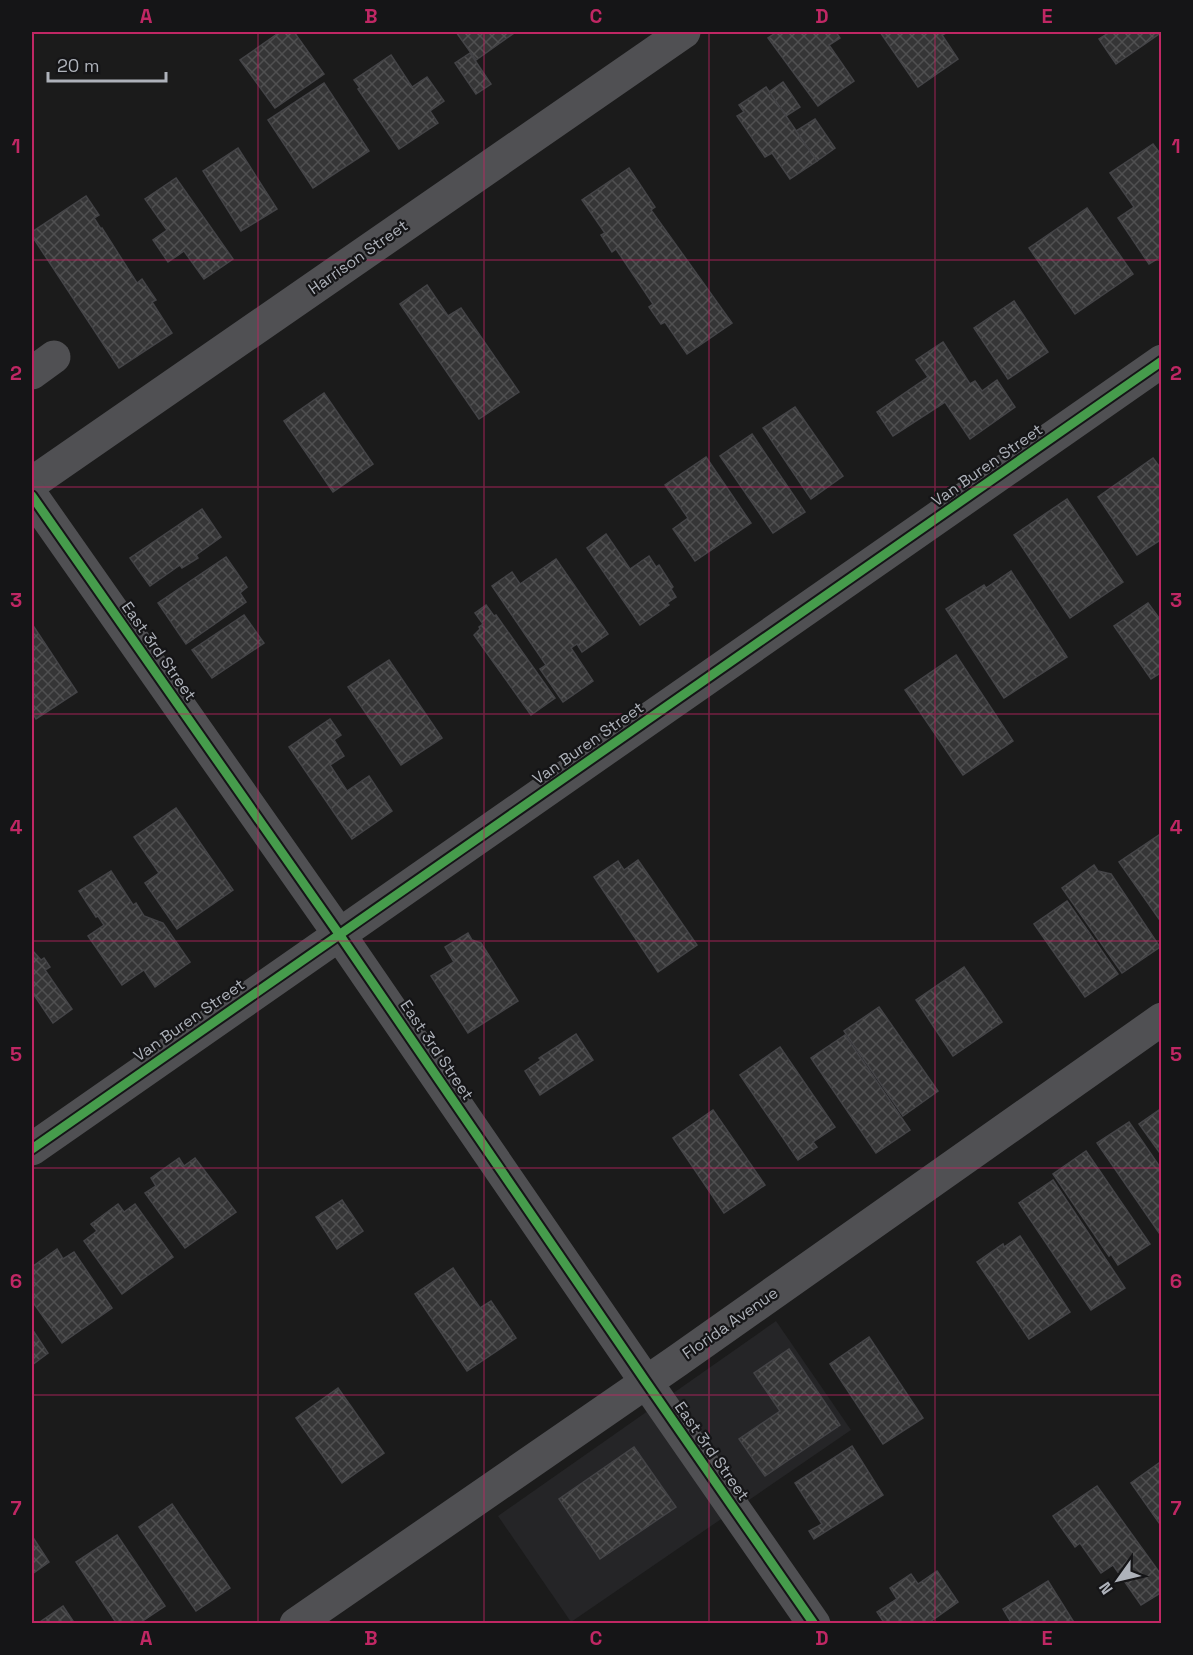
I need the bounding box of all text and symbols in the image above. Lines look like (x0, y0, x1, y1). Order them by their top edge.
text: A (140, 3, 153, 29)
text: B (364, 3, 378, 29)
text: C (590, 3, 603, 29)
text: D (815, 3, 829, 29)
text: E (1041, 3, 1053, 29)
scale bar (48, 45, 166, 83)
text: 20 m (57, 54, 100, 77)
text: 1 (11, 133, 21, 159)
text: 1 (1171, 133, 1181, 159)
street label: Harrison Street (304, 215, 412, 299)
text: 2 (10, 360, 22, 386)
text: 2 (1170, 360, 1182, 386)
street label: Van Buren Street (927, 419, 1047, 511)
text: 3 (10, 587, 22, 613)
text: 3 (1170, 587, 1182, 613)
street label: East 3rd Street (117, 597, 201, 705)
street label: Van Buren Street (528, 697, 648, 789)
text: 4 (10, 814, 23, 840)
text: 4 (1170, 814, 1183, 840)
street label: Van Buren Street (129, 974, 249, 1066)
street label: East 3rd Street (396, 996, 478, 1104)
text: 5 (10, 1041, 22, 1067)
text: 5 (1170, 1041, 1182, 1067)
text: 6 (10, 1268, 22, 1294)
text: 6 (1170, 1268, 1182, 1294)
street label: Florida Avenue (678, 1282, 782, 1364)
street label: East 3rd Street (670, 1397, 754, 1505)
text: 7 (10, 1495, 22, 1521)
text: 7 (1170, 1495, 1182, 1521)
north arrow (1088, 1550, 1148, 1610)
text: N (1094, 1578, 1118, 1598)
text: A (140, 1625, 153, 1651)
text: B (364, 1625, 378, 1651)
text: C (590, 1625, 603, 1651)
text: D (815, 1625, 829, 1651)
text: E (1041, 1625, 1053, 1651)

